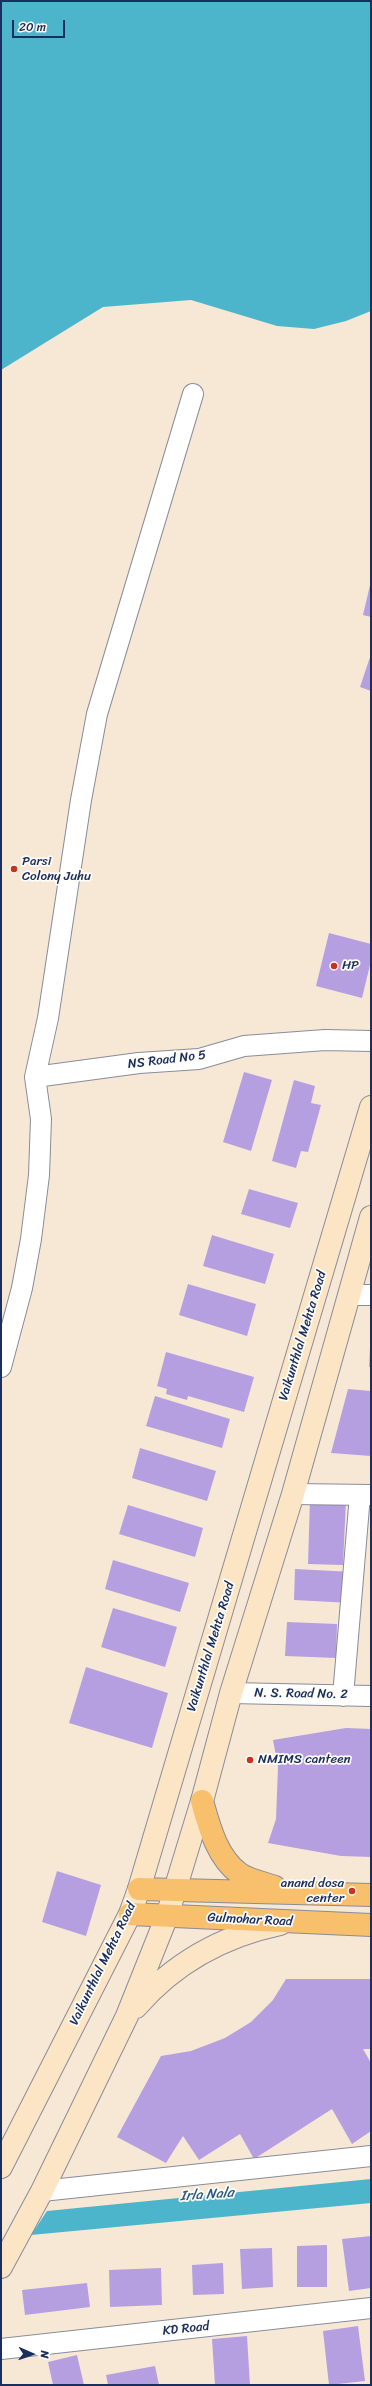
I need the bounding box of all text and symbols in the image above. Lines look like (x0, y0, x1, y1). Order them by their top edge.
scale bar (14, 12, 67, 38)
text: 20 m (19, 16, 46, 38)
place label: Parsi Colony Juhu (22, 854, 91, 885)
marker: Parsi Colony Juhu (9, 864, 19, 874)
place label: HP (342, 958, 359, 974)
marker: HP (329, 961, 339, 971)
street label: NS Road No 5 (127, 1047, 207, 1073)
street label: Vaikunthlal Mehta Road (276, 1269, 330, 1403)
street label: Vaikunthlal Mehta Road (184, 1580, 238, 1714)
street label: N. S. Road No. 2 (254, 1685, 348, 1703)
place label: NMIMS canteen (258, 1752, 351, 1768)
marker: NMIMS canteen (245, 1755, 255, 1765)
place label: anand dosa center (281, 1876, 344, 1907)
marker: anand dosa center (347, 1886, 357, 1896)
street label: Vaikunthlal Mehta Road (66, 1900, 140, 2028)
street label: Gulmohar Road (207, 1910, 293, 1930)
water label: Irla Nala (180, 2185, 234, 2205)
street label: KD Road (162, 2319, 210, 2339)
north arrow (12, 2334, 52, 2374)
text: N (35, 2350, 54, 2359)

